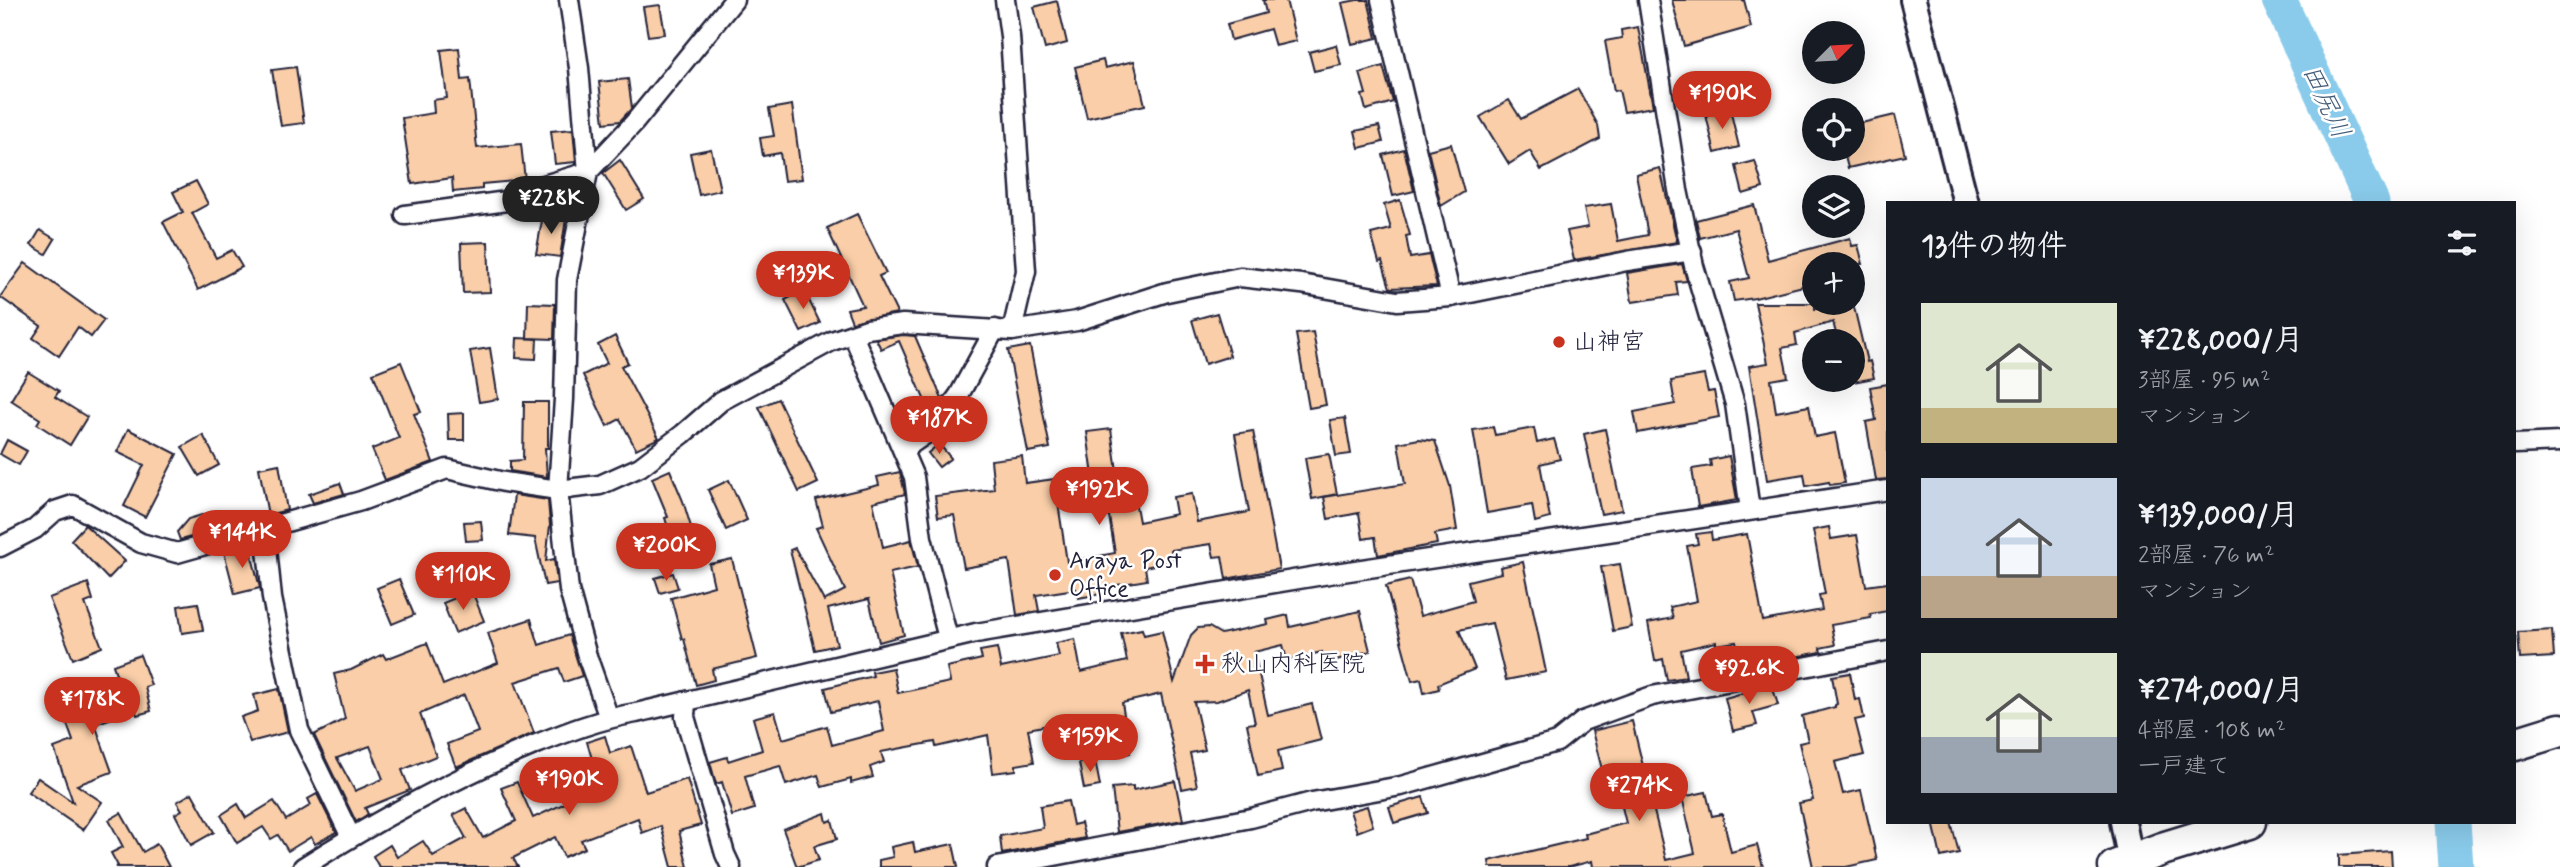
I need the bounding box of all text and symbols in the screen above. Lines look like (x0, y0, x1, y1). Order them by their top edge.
north arrow (1802, 21, 1866, 84)
map controls (1802, 21, 1865, 392)
water label: 田尻川 (2293, 59, 2357, 145)
pin: ¥190K (1673, 72, 1771, 131)
text: ¥190K (1688, 79, 1756, 109)
button: locate (1802, 98, 1865, 161)
button: layers (1802, 175, 1865, 238)
pin: ¥228K (502, 176, 600, 236)
text: ¥228K (518, 184, 584, 214)
icon: filters (2443, 224, 2481, 262)
text: 13件の物件 (1921, 227, 2067, 266)
pin: ¥139K (754, 252, 852, 311)
button: + (1802, 252, 1865, 315)
text: ¥139K (772, 259, 834, 289)
text: ¥228,000/月 (2138, 321, 2304, 360)
place label: 山神宮 (1573, 327, 1645, 358)
button: − (1802, 329, 1865, 392)
icon: home (1977, 331, 2061, 415)
marker: 山神宮 (1551, 334, 1567, 350)
text: 3部屋 · 95 m² (2138, 366, 2270, 396)
pin: ¥187K (890, 396, 988, 456)
text: マンション (2138, 402, 2252, 432)
text: ¥187K (906, 404, 972, 434)
pin: ¥192K (1050, 468, 1148, 527)
text: ¥192K (1065, 475, 1133, 505)
text: ¥139,000/月 (2138, 496, 2299, 535)
icon: home (1977, 506, 2061, 590)
pin: ¥144K (193, 510, 291, 570)
text: ¥144K (208, 518, 276, 548)
pin: ¥200K (617, 524, 715, 583)
text: ¥200K (632, 531, 700, 561)
text: 2部屋 · 76 m² (2138, 541, 2274, 571)
place label: Araya Post Office (1069, 546, 1182, 605)
pin: ¥110K (414, 552, 512, 612)
text: ¥110K (431, 560, 495, 590)
marker: Araya Post Office (1047, 567, 1063, 583)
text: マンション (2138, 577, 2252, 607)
pin: ¥92.6K (1692, 646, 1806, 706)
place label: 秋山内科医院 (1221, 649, 1365, 680)
marker: 秋山内科医院 (1195, 654, 1215, 674)
text: ¥92.6K (1714, 654, 1784, 684)
text: ¥274,000/月 (2138, 671, 2304, 710)
pin: ¥178K (43, 678, 141, 737)
icon: home (1977, 681, 2061, 765)
text: ¥178K (60, 685, 124, 715)
pin: ¥159K (1041, 714, 1139, 774)
text: 4部屋 · 108 m² (2138, 716, 2286, 746)
text: ¥159K (1058, 722, 1122, 752)
text: 一戸建て (2138, 752, 2230, 782)
pin: ¥190K (520, 758, 618, 817)
pin: ¥274K (1590, 764, 1688, 823)
text: ¥190K (535, 765, 603, 795)
text: ¥274K (1606, 771, 1672, 801)

